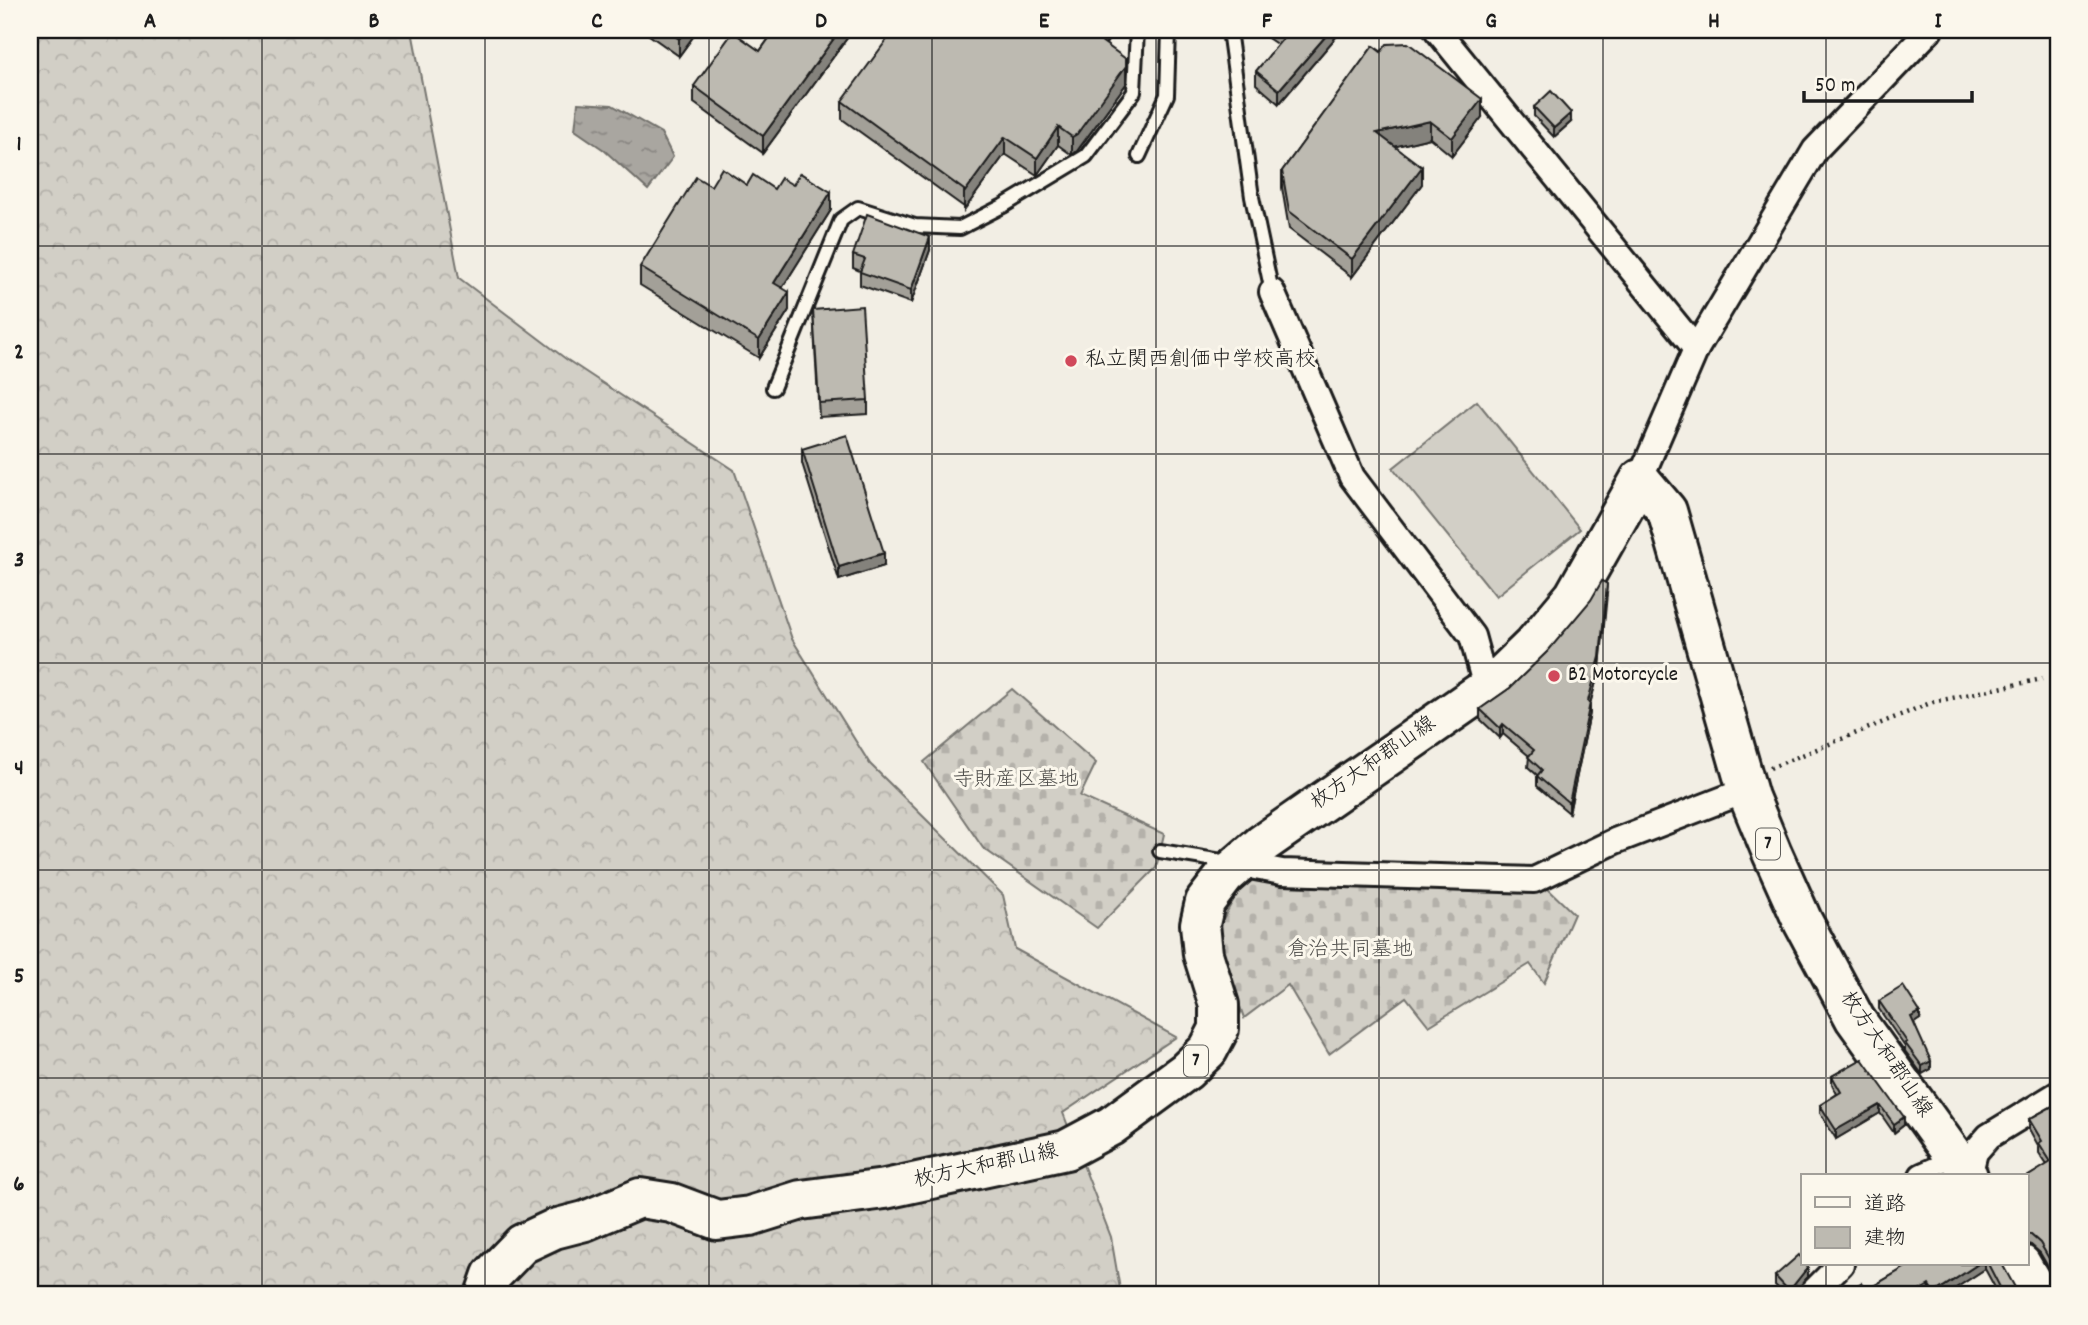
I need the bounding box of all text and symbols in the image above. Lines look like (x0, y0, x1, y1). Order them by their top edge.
text: A (144, 6, 156, 39)
text: B (369, 6, 380, 39)
text: C (591, 6, 603, 39)
text: D (815, 6, 827, 39)
text: E (1039, 6, 1050, 39)
text: F (1262, 6, 1273, 39)
text: G (1485, 6, 1497, 39)
text: H (1708, 6, 1720, 39)
text: I (1934, 6, 1942, 39)
scale bar (1804, 60, 1972, 104)
text: 50 m (1815, 72, 1855, 102)
text: 1 (16, 129, 22, 162)
text: 2 (14, 337, 24, 370)
place label: 私立関西創価中学校高校 (1085, 346, 1316, 376)
marker: 私立関西創価中学校高校 (1063, 353, 1079, 369)
text: 3 (14, 545, 24, 578)
place label: B2 Motorcycle (1568, 661, 1678, 691)
marker: B2 Motorcycle (1546, 668, 1562, 684)
street label: 枚方大和郡山線 (1305, 710, 1443, 818)
text: 4 (14, 753, 24, 786)
park label: 寺財産区墓地 (953, 766, 1079, 796)
road number: 7 (1756, 828, 1780, 860)
park label: 倉治共同墓地 (1287, 936, 1413, 966)
text: 5 (14, 961, 24, 994)
street label: 枚方大和郡山線 (1831, 986, 1939, 1124)
road number: 7 (1184, 1046, 1208, 1077)
street label: 枚方大和郡山線 (911, 1137, 1061, 1197)
text: 6 (13, 1169, 25, 1202)
legend (1801, 1174, 2028, 1266)
text: 道路 (1864, 1191, 1906, 1221)
text: 建物 (1864, 1225, 1906, 1255)

